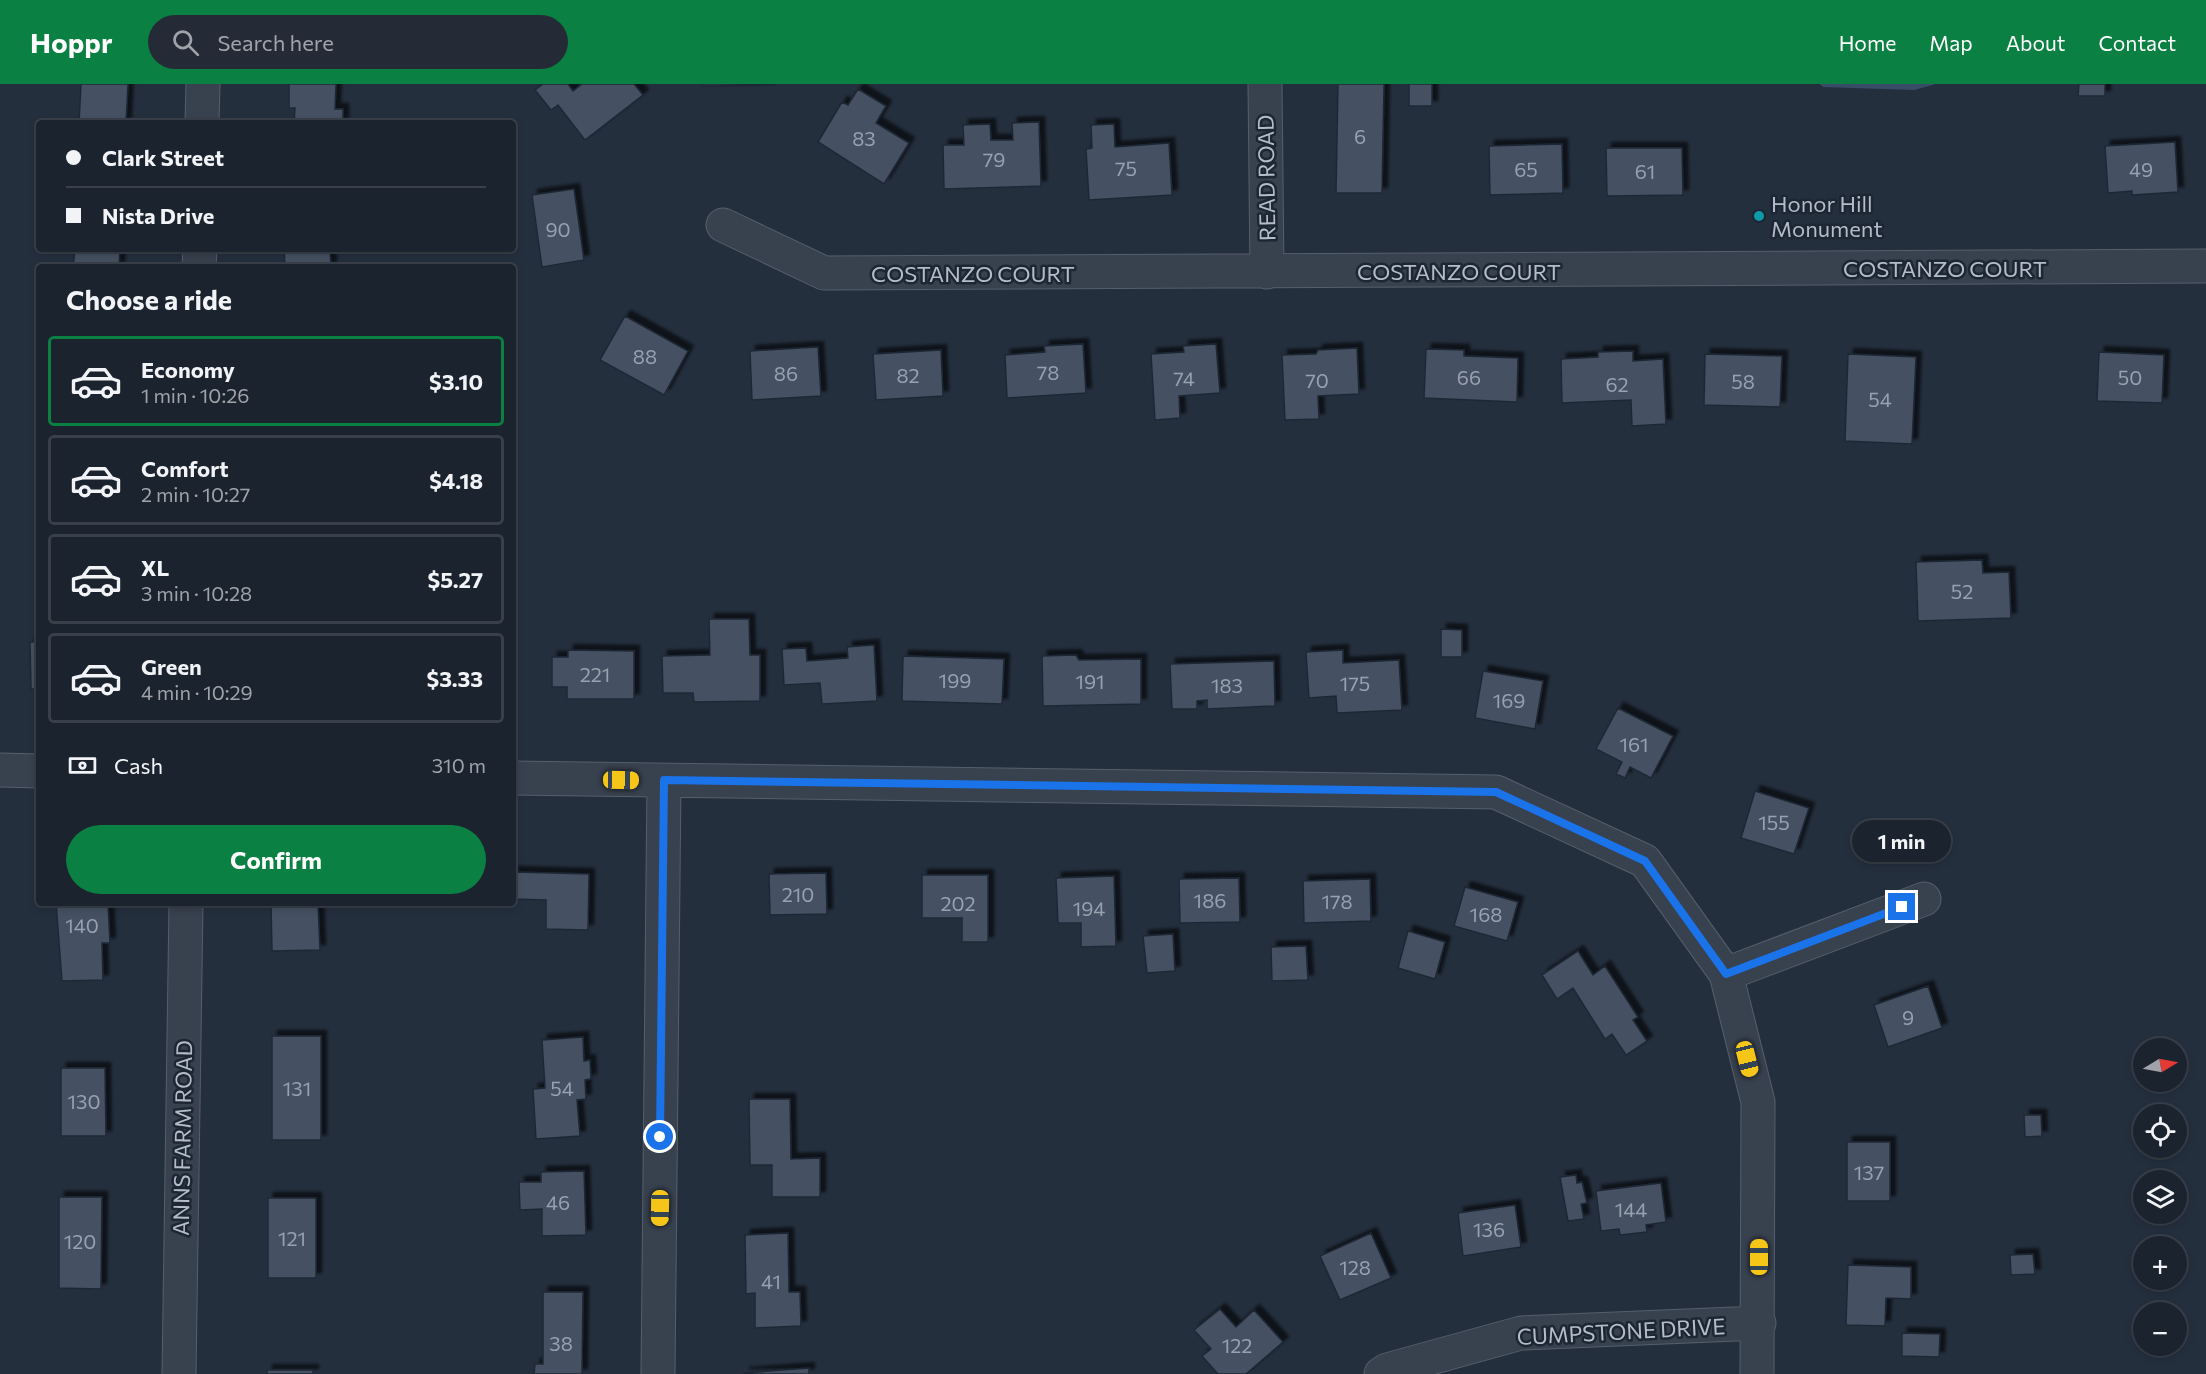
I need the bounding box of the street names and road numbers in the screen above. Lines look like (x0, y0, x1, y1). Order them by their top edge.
street label: READ ROAD (1251, 115, 1281, 241)
street label: COSTANZO COURT (1843, 255, 2047, 282)
street label: COSTANZO COURT (1357, 258, 1561, 285)
street label: COSTANZO COURT (871, 260, 1075, 287)
street label: ANNS FARM ROAD (167, 1040, 197, 1236)
street label: CUMPSTONE DRIVE (1516, 1312, 1726, 1350)

